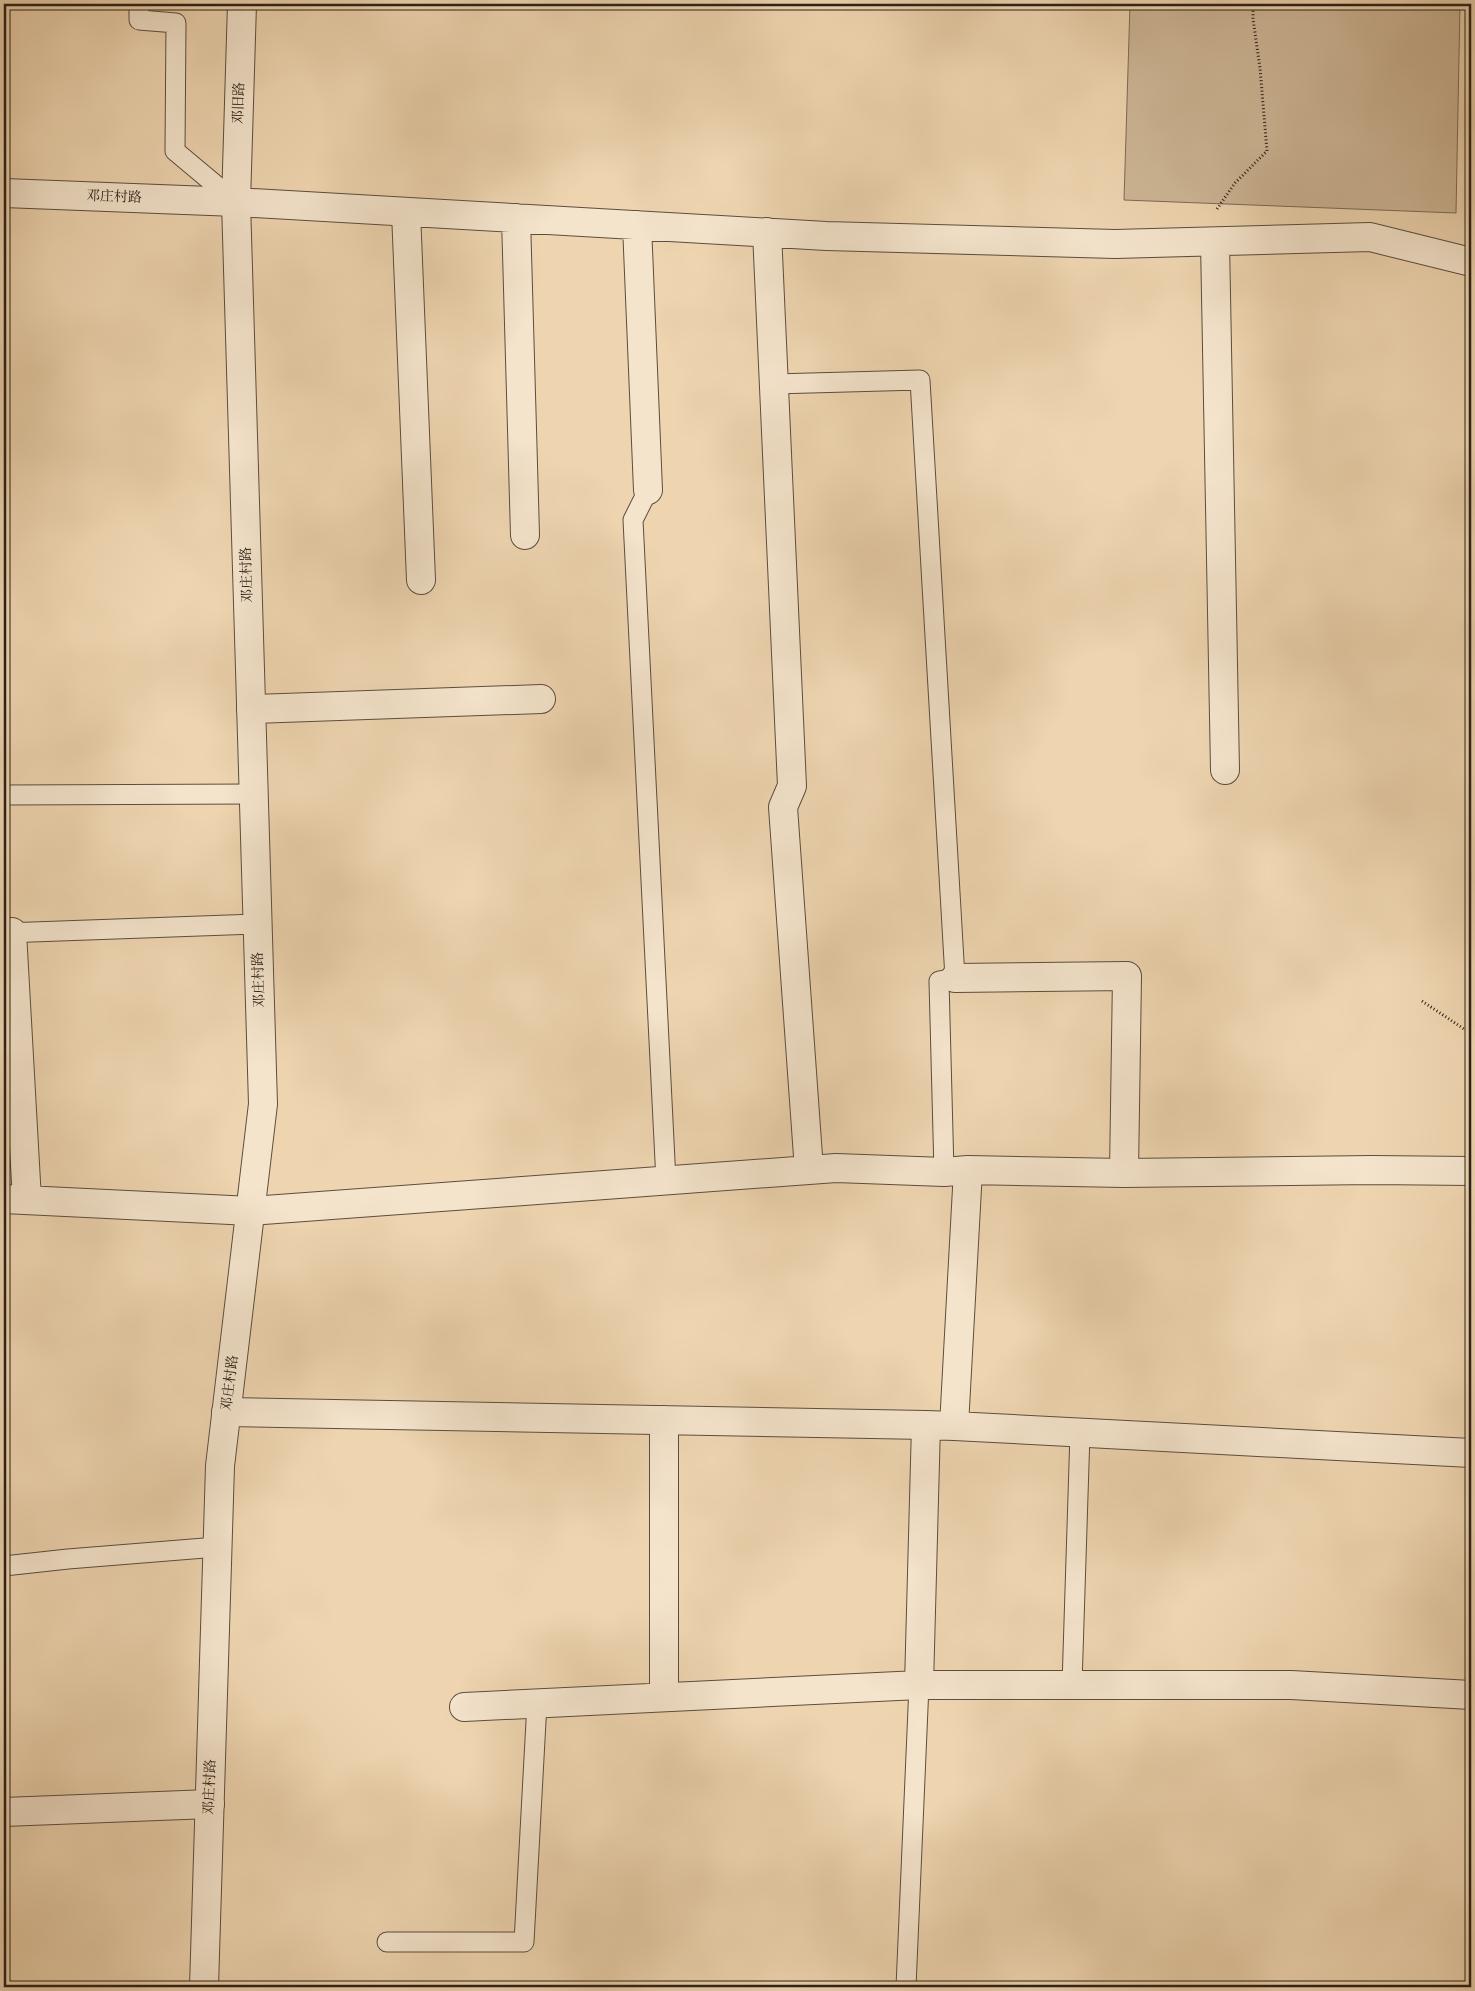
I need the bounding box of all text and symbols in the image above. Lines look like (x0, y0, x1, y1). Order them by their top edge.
street label: 邓旧路 (229, 82, 249, 124)
street label: 邓庄村路 (86, 187, 142, 207)
street label: 邓庄村路 (237, 547, 257, 603)
street label: 邓庄村路 (249, 952, 269, 1008)
street label: 邓庄村路 (218, 1354, 242, 1412)
street label: 邓庄村路 (200, 1759, 220, 1815)

